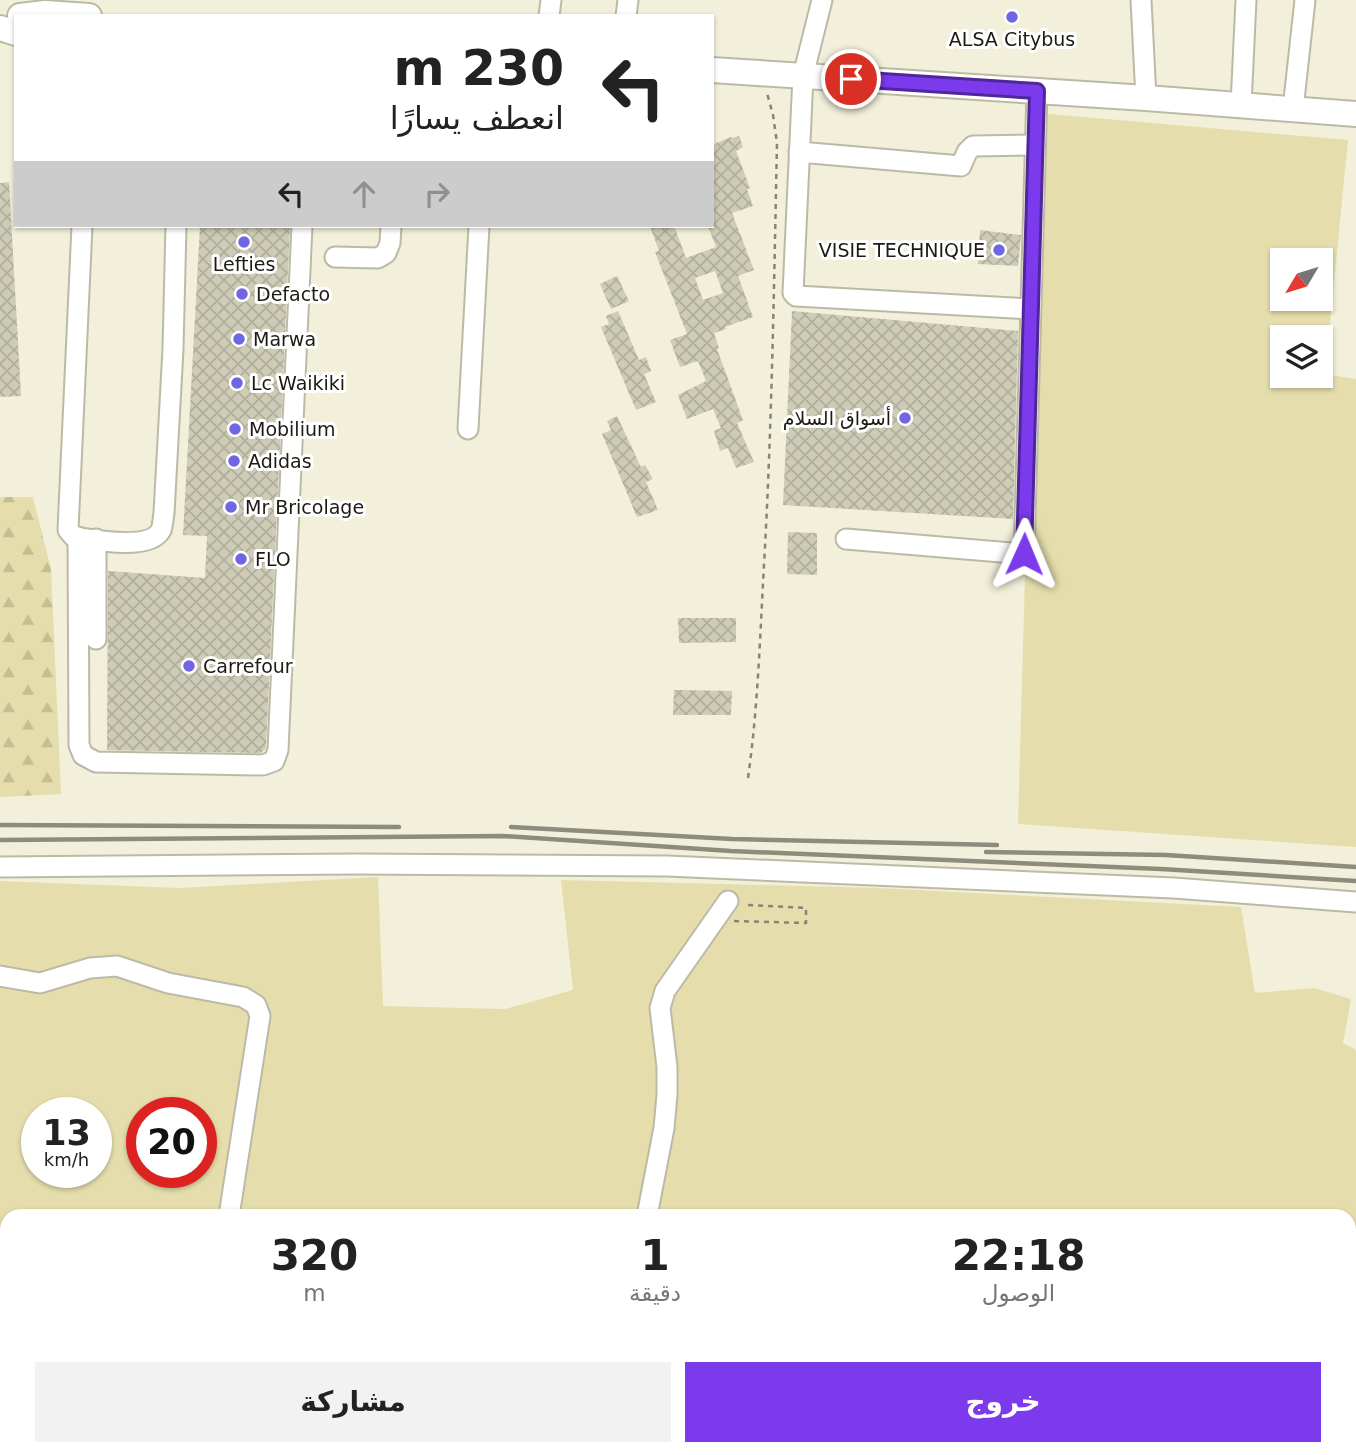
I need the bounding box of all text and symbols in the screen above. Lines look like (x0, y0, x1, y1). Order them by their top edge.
marker: ALSA Citybus (1004, 9, 1020, 25)
place label: ALSA Citybus (949, 28, 1075, 50)
text: 230 m (394, 40, 564, 97)
icon: left (588, 42, 679, 133)
pin (821, 49, 881, 109)
icon: arrive (832, 60, 870, 98)
text: انعطف يسارًا (390, 99, 564, 137)
icon: left (272, 175, 310, 213)
icon: ahead (345, 175, 383, 213)
icon: right (418, 175, 456, 213)
marker: Lefties (236, 234, 252, 250)
place label: VISIE TECHNIQUE (819, 239, 985, 261)
marker: VISIE TECHNIQUE (991, 242, 1007, 258)
north arrow (1270, 248, 1334, 312)
map controls (1270, 248, 1333, 388)
place label: Lefties (213, 253, 275, 275)
place label: Defacto (256, 283, 330, 305)
marker: Defacto (234, 286, 250, 302)
button: layers (1270, 325, 1333, 388)
place label: Marwa (253, 328, 316, 350)
marker: Marwa (231, 331, 247, 347)
place label: Lc Waikiki (251, 372, 345, 394)
marker: Lc Waikiki (229, 375, 245, 391)
place label: أسواق السلام (783, 406, 891, 430)
marker: أسواق السلام (897, 410, 913, 426)
place label: Mobilium (249, 418, 335, 440)
marker: Mobilium (227, 421, 243, 437)
place label: Adidas (248, 450, 312, 472)
marker: Adidas (226, 453, 242, 469)
place label: Mr Bricolage (245, 496, 364, 518)
marker: Mr Bricolage (223, 499, 239, 515)
position arrow (987, 517, 1061, 591)
place label: FLO (255, 548, 291, 570)
marker: FLO (233, 551, 249, 567)
place label: Carrefour (203, 655, 293, 677)
marker: Carrefour (181, 658, 197, 674)
speed limit sign: 20 (126, 1097, 217, 1188)
text: 13 (42, 1113, 91, 1153)
text: km/h (44, 1149, 89, 1170)
text: 320 (271, 1231, 358, 1280)
text: 1 (640, 1231, 670, 1280)
text: 22:18 (952, 1231, 1085, 1280)
text: m (303, 1280, 326, 1306)
text: دقيقة (629, 1280, 681, 1306)
text: الوصول (982, 1280, 1055, 1306)
button: مشاركة (35, 1362, 671, 1442)
button: خروج (685, 1362, 1321, 1442)

